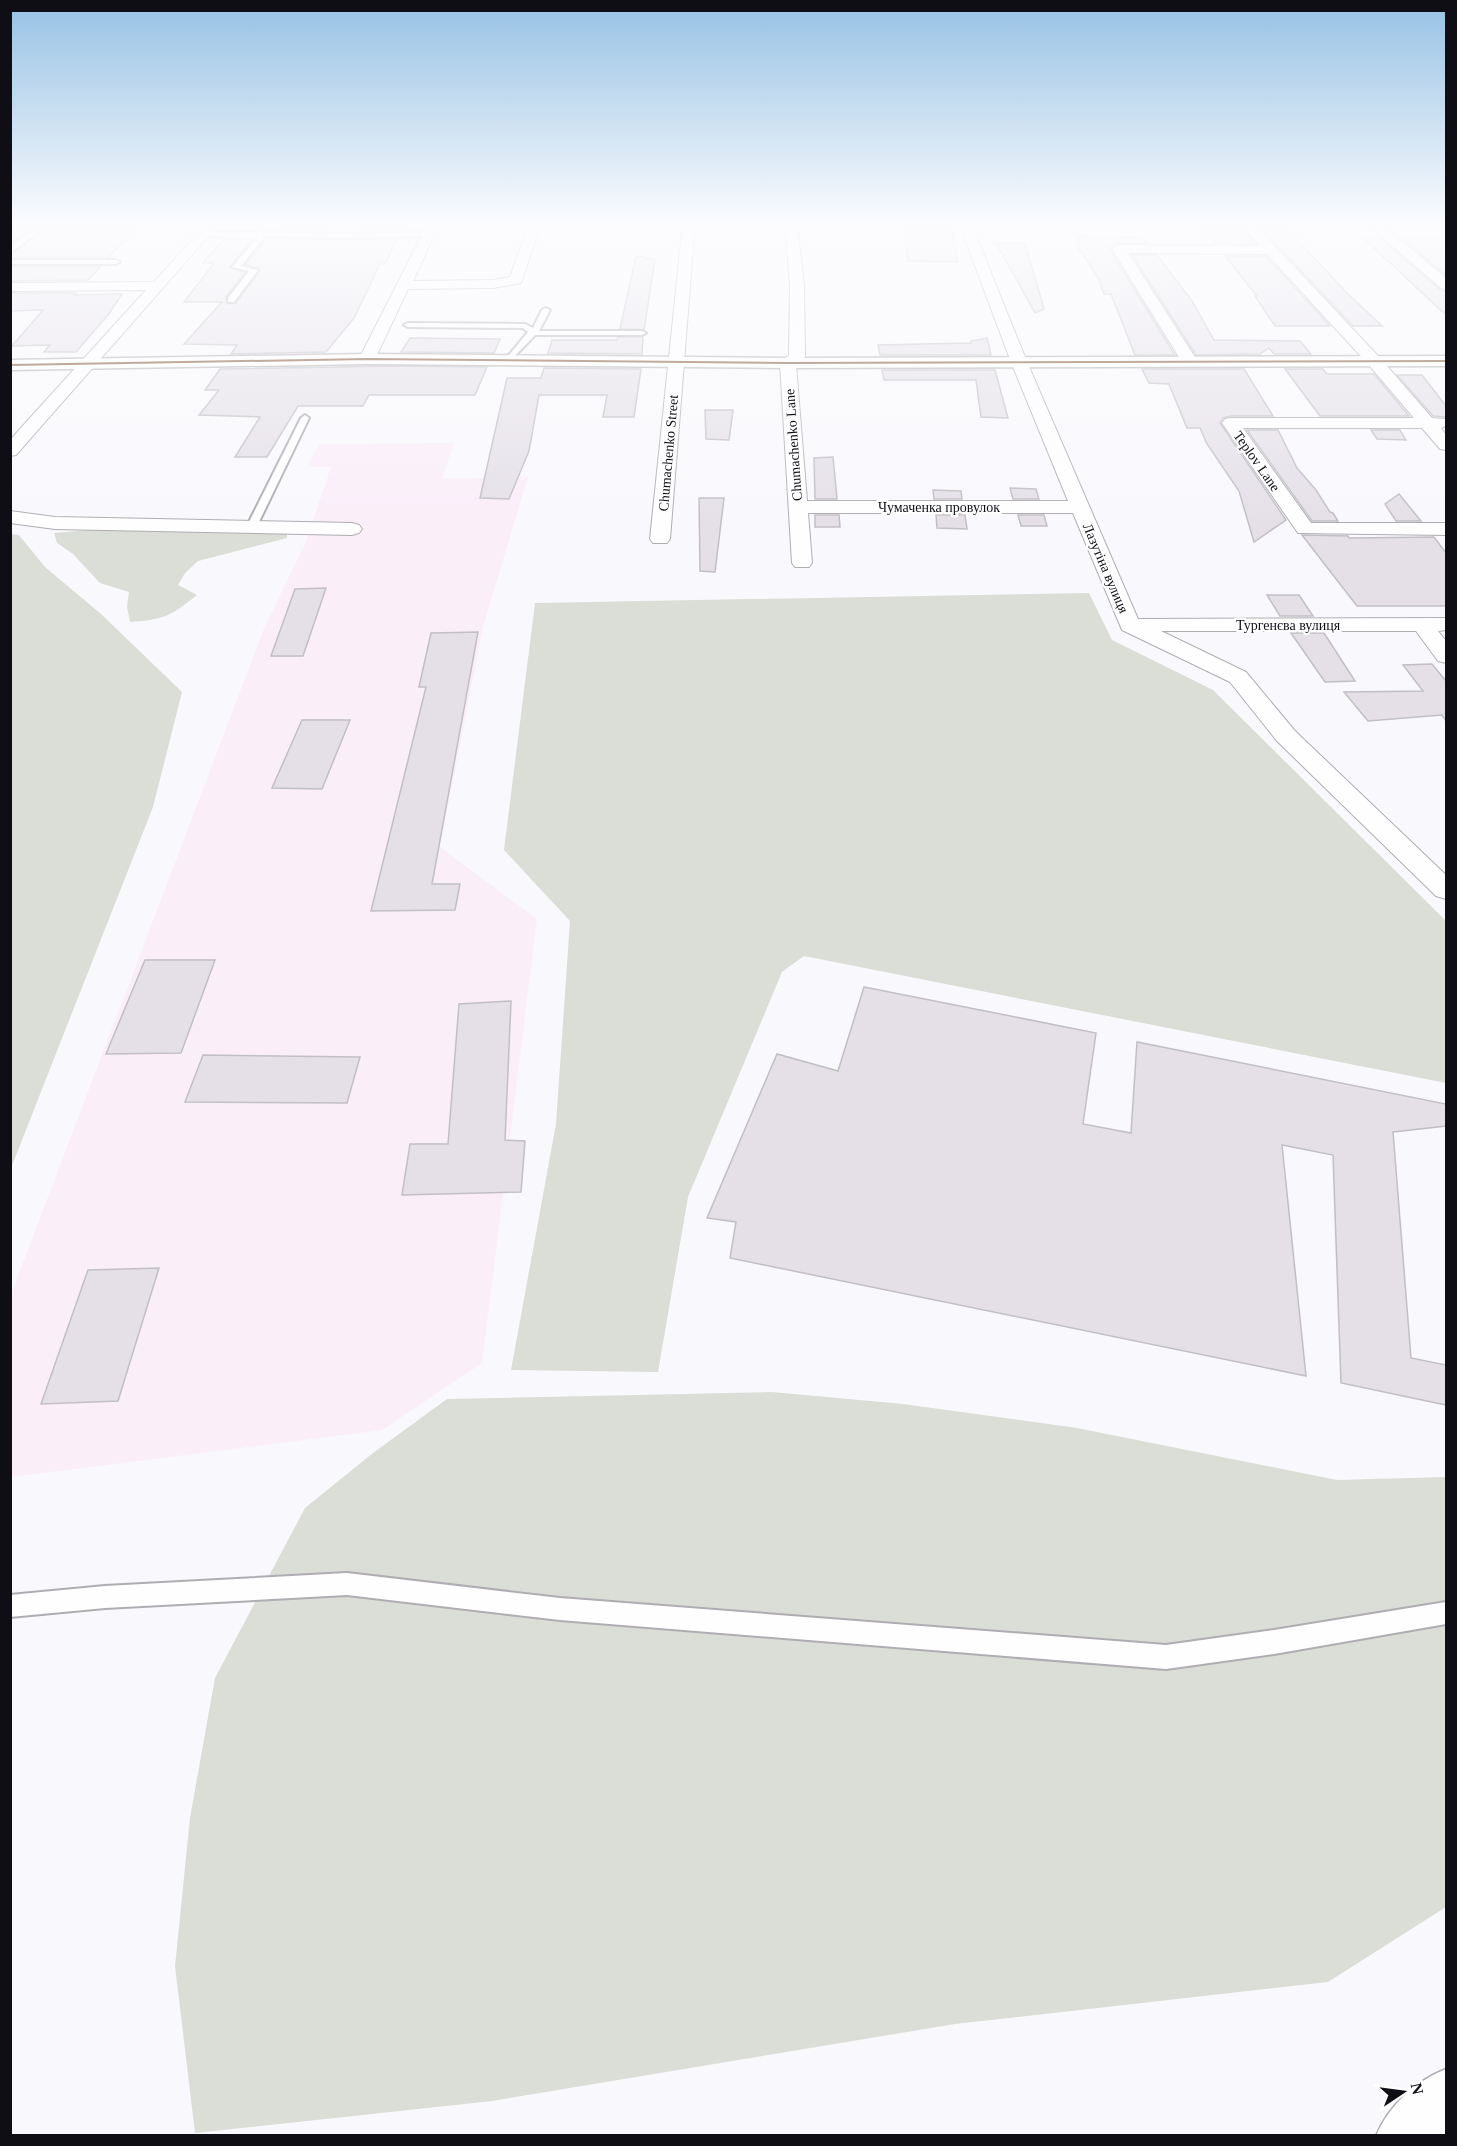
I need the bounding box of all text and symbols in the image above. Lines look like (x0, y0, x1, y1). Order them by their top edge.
street label: Chumachenko Lane (782, 388, 805, 502)
street label: Chumachenko Street (656, 394, 681, 512)
street label: Teplov Lane (1230, 428, 1283, 494)
street label: Чумаченка провулок (878, 500, 1000, 515)
street label: Лазутіна вулиця (1080, 521, 1131, 616)
street label: Тургенєва вулиця (1236, 618, 1341, 633)
north arrow (1373, 2062, 1433, 2122)
text: N (1408, 2081, 1427, 2097)

